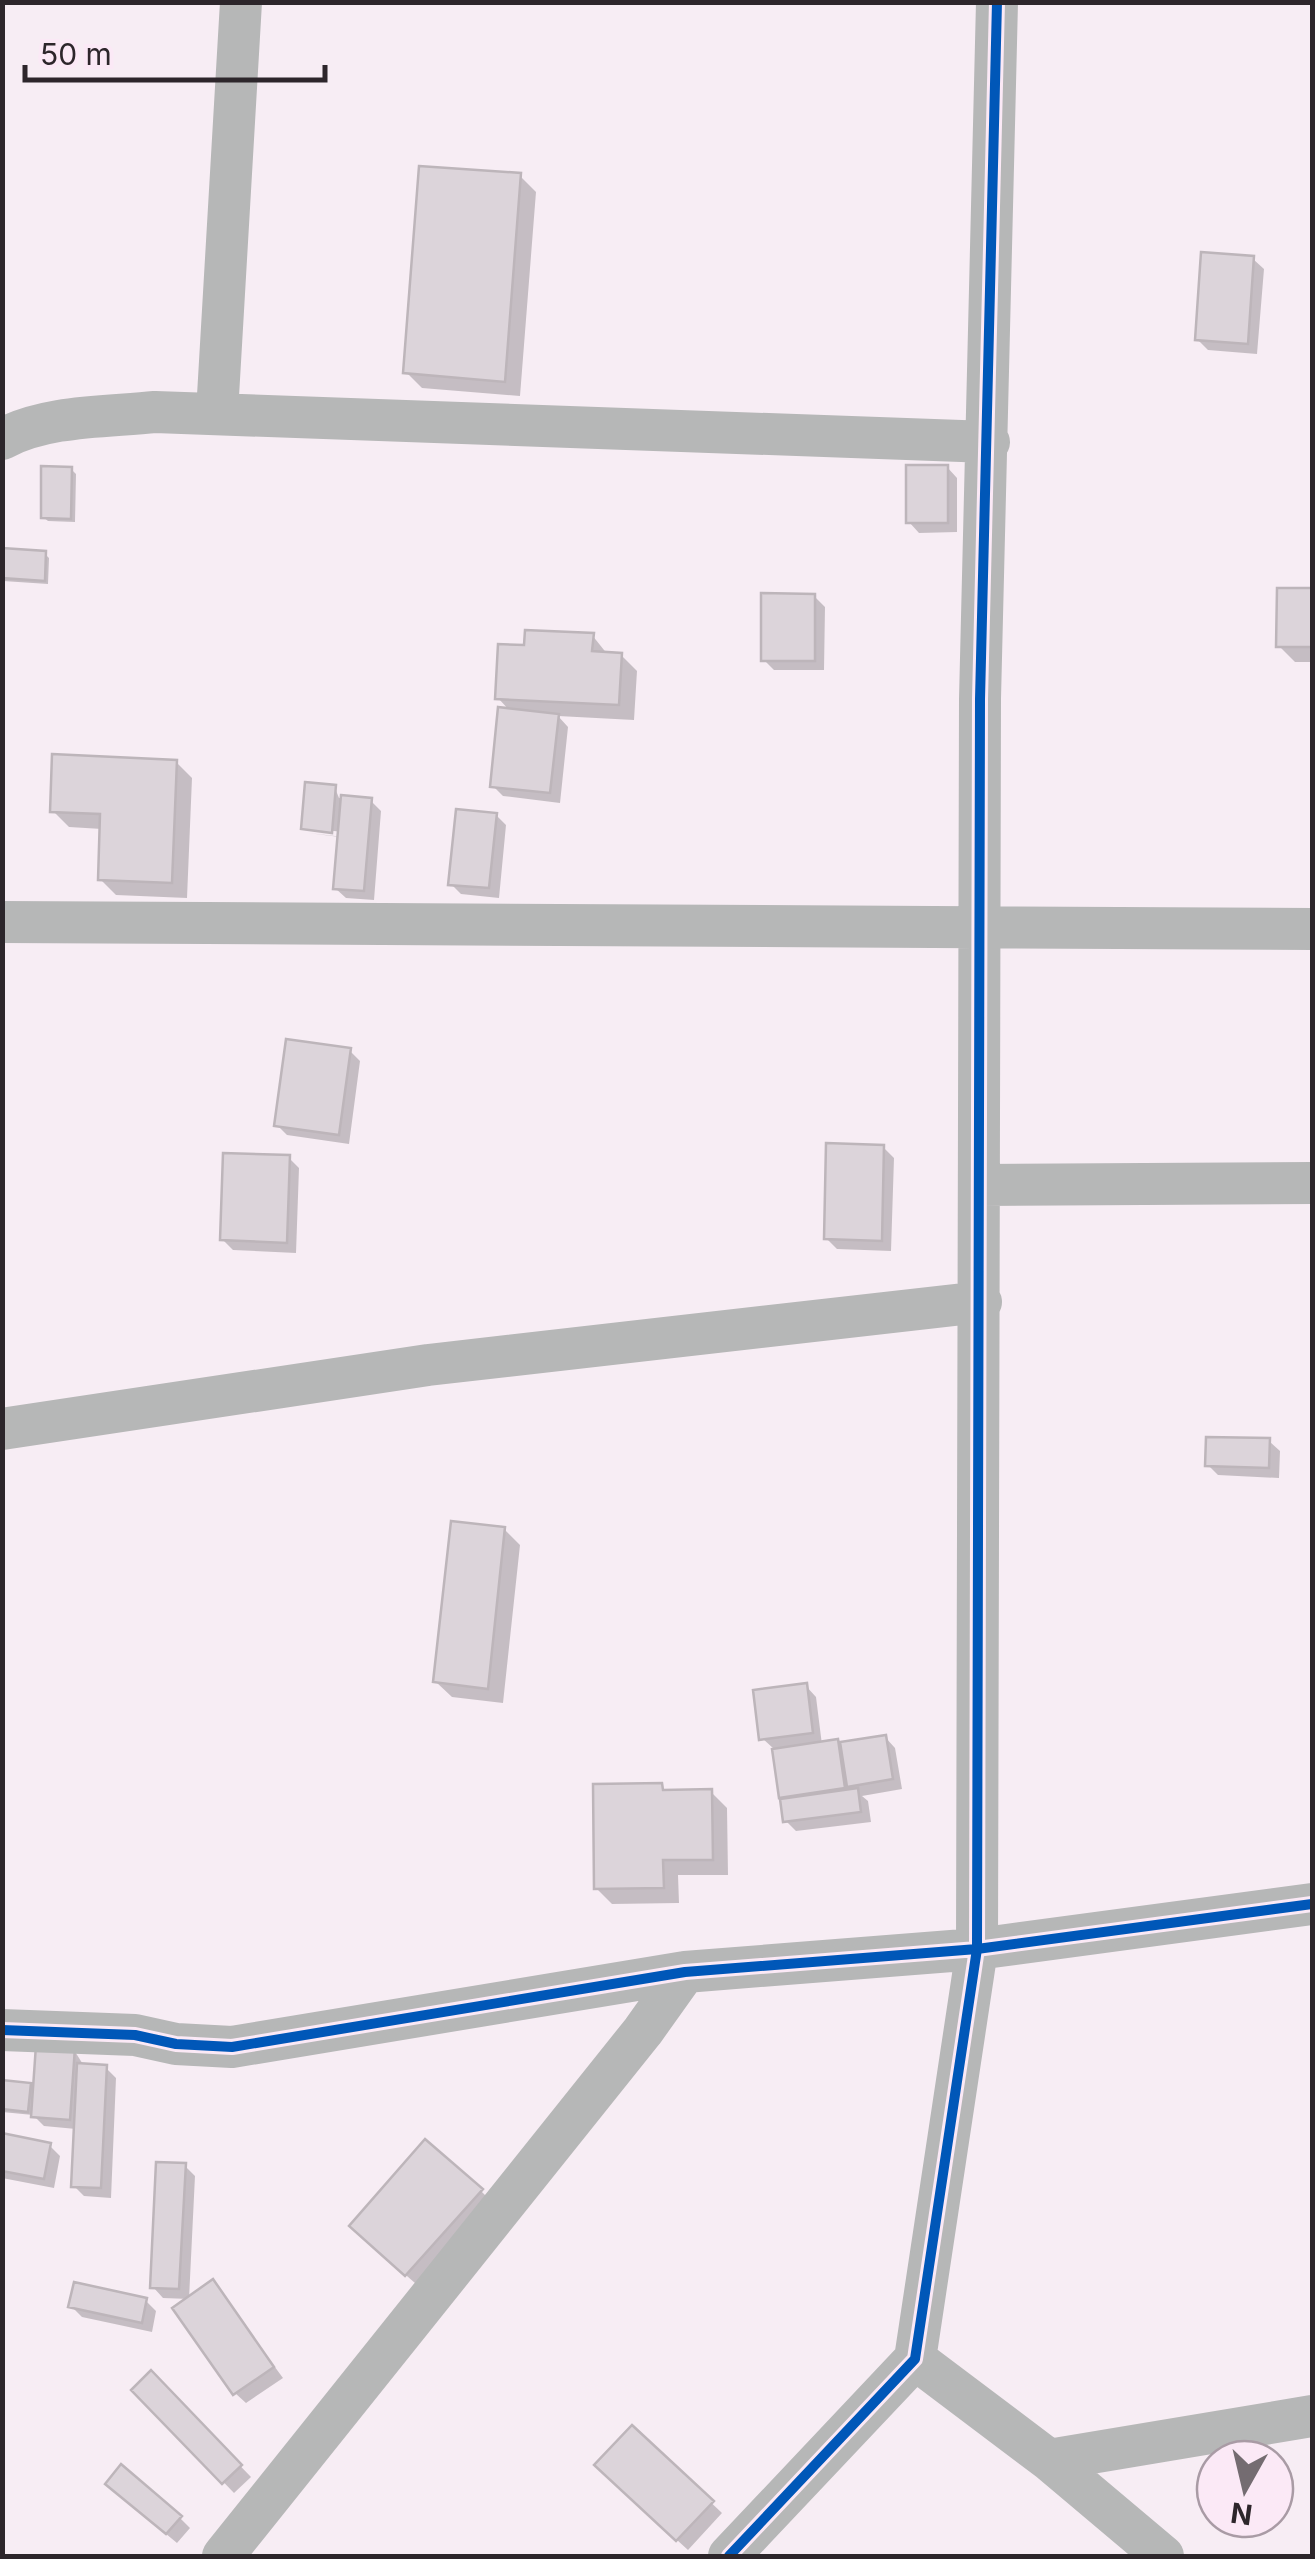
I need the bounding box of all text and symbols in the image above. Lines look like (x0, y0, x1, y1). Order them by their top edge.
scale bar (25, 20, 325, 82)
text: 50 m (40, 36, 112, 72)
north arrow (1195, 2439, 1295, 2539)
text: N (1229, 2495, 1254, 2532)

